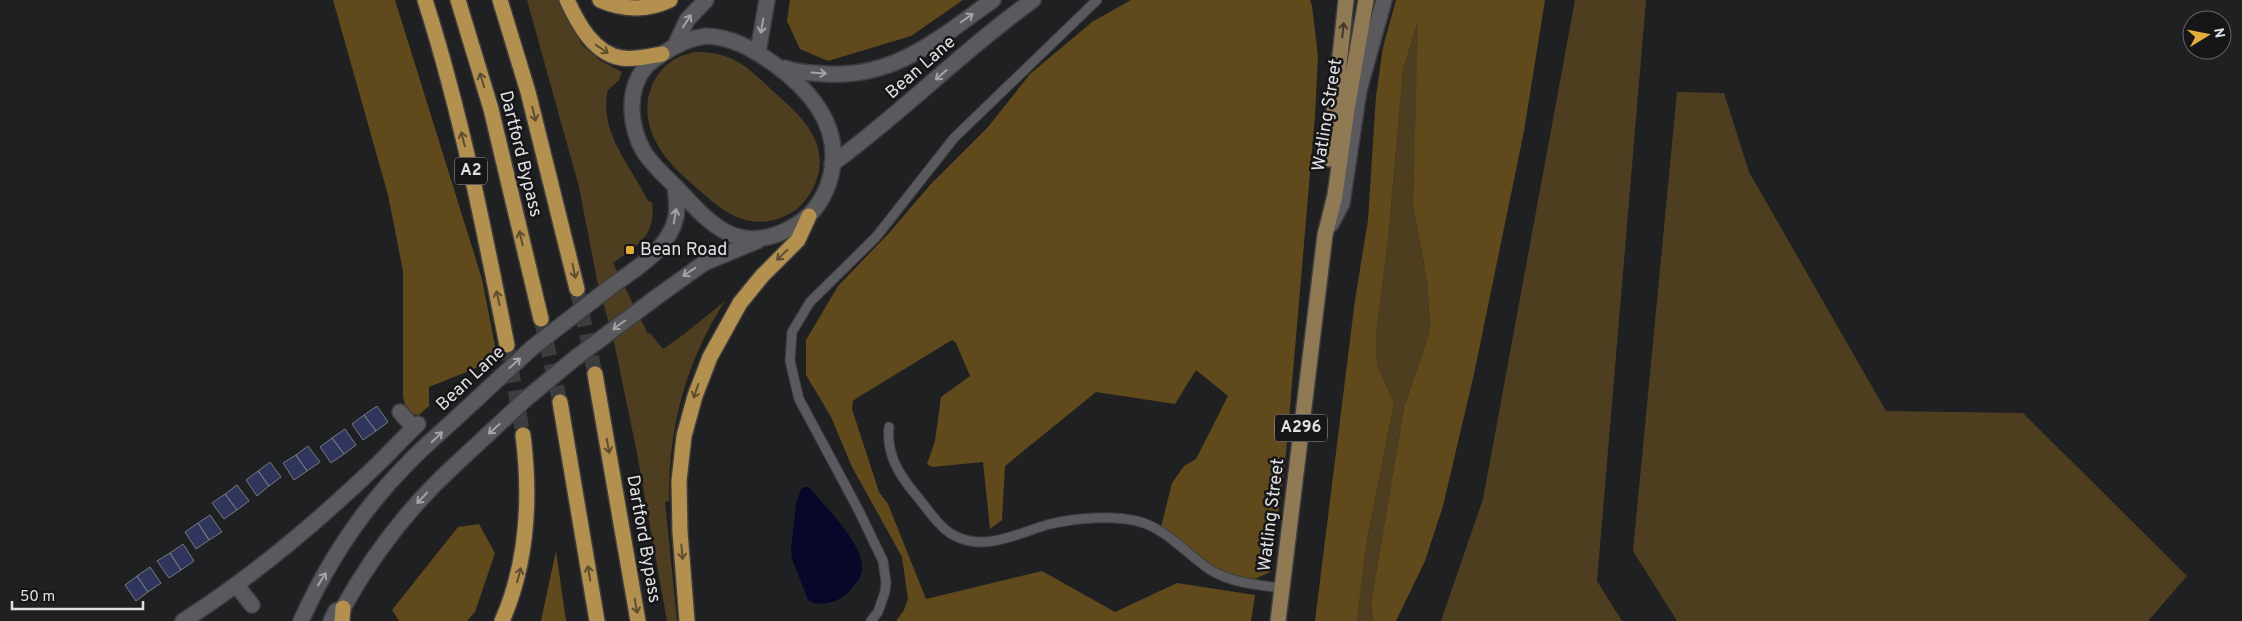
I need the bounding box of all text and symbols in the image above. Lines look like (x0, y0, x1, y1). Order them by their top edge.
north arrow (2182, 10, 2232, 60)
one-way arrow (959, 13, 973, 23)
one-way arrow (682, 14, 693, 28)
one-way arrow (757, 18, 767, 34)
one-way arrow (1338, 22, 1348, 38)
text: N (2209, 27, 2228, 39)
street label: Bean Lane (881, 31, 961, 105)
one-way arrow (595, 44, 609, 54)
street label: Watling Street (1308, 57, 1348, 173)
one-way arrow (811, 69, 827, 78)
one-way arrow (935, 69, 948, 80)
one-way arrow (477, 72, 487, 88)
street label: Dartford Bypass (493, 88, 547, 220)
one-way arrow (530, 105, 539, 121)
one-way arrow (458, 131, 467, 147)
road number: A2 (455, 158, 487, 185)
one-way arrow (671, 208, 680, 224)
one-way arrow (516, 230, 525, 246)
place label: Bean Road (640, 239, 727, 262)
marker: Bean Road (624, 244, 636, 256)
one-way arrow (776, 249, 788, 262)
one-way arrow (569, 263, 579, 279)
one-way arrow (682, 267, 696, 277)
one-way arrow (492, 290, 502, 306)
one-way arrow (612, 320, 626, 330)
street label: Bean Lane (432, 341, 510, 417)
one-way arrow (509, 357, 522, 369)
one-way arrow (691, 383, 701, 399)
road number: A296 (1275, 414, 1327, 442)
one-way arrow (487, 423, 500, 435)
one-way arrow (430, 431, 443, 443)
one-way arrow (604, 437, 614, 453)
street label: Watling Street (1254, 457, 1290, 573)
street label: Dartford Bypass (620, 473, 666, 605)
one-way arrow (416, 492, 428, 504)
one-way arrow (677, 544, 687, 560)
one-way arrow (584, 565, 594, 581)
one-way arrow (515, 568, 524, 584)
one-way arrow (318, 572, 328, 586)
scale bar (12, 578, 144, 610)
text: 50 m (20, 588, 55, 607)
one-way arrow (631, 597, 641, 613)

